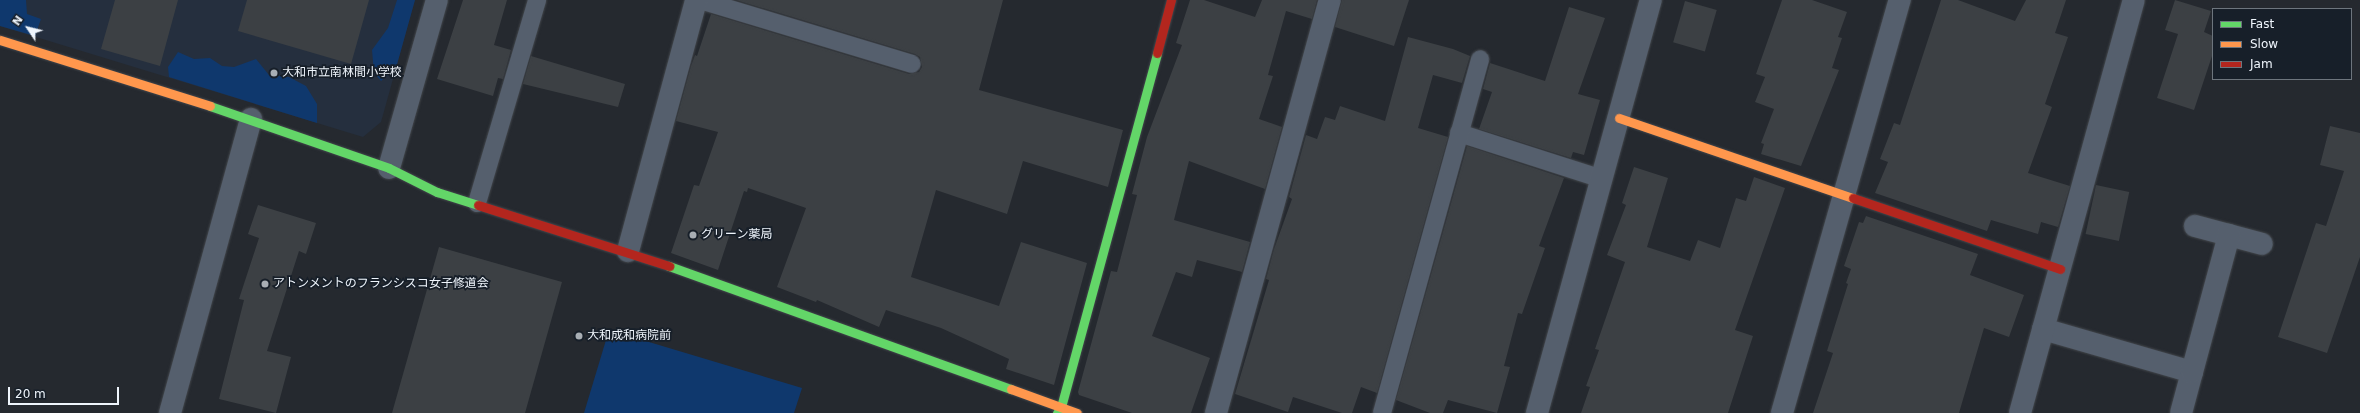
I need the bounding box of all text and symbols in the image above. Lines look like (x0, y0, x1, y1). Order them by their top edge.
north arrow (8, 8, 48, 48)
legend (2212, 8, 2352, 80)
text: N (10, 13, 26, 28)
text: Fast (2250, 17, 2274, 31)
text: Slow (2250, 37, 2278, 51)
text: Jam (2250, 57, 2273, 71)
place label: 大和市立南林間小学校 (282, 66, 402, 80)
marker: 大和市立南林間小学校 (269, 68, 279, 78)
place label: グリーン薬局 (701, 228, 773, 242)
marker: グリーン薬局 (688, 230, 698, 240)
place label: アトンメントのフランシスコ女子修道会 (273, 277, 489, 291)
marker: アトンメントのフランシスコ女子修道会 (260, 279, 270, 289)
place label: 大和成和病院前 (587, 329, 671, 343)
marker: 大和成和病院前 (574, 331, 584, 341)
scale bar (10, 379, 121, 405)
text: 20 m (15, 387, 46, 401)

